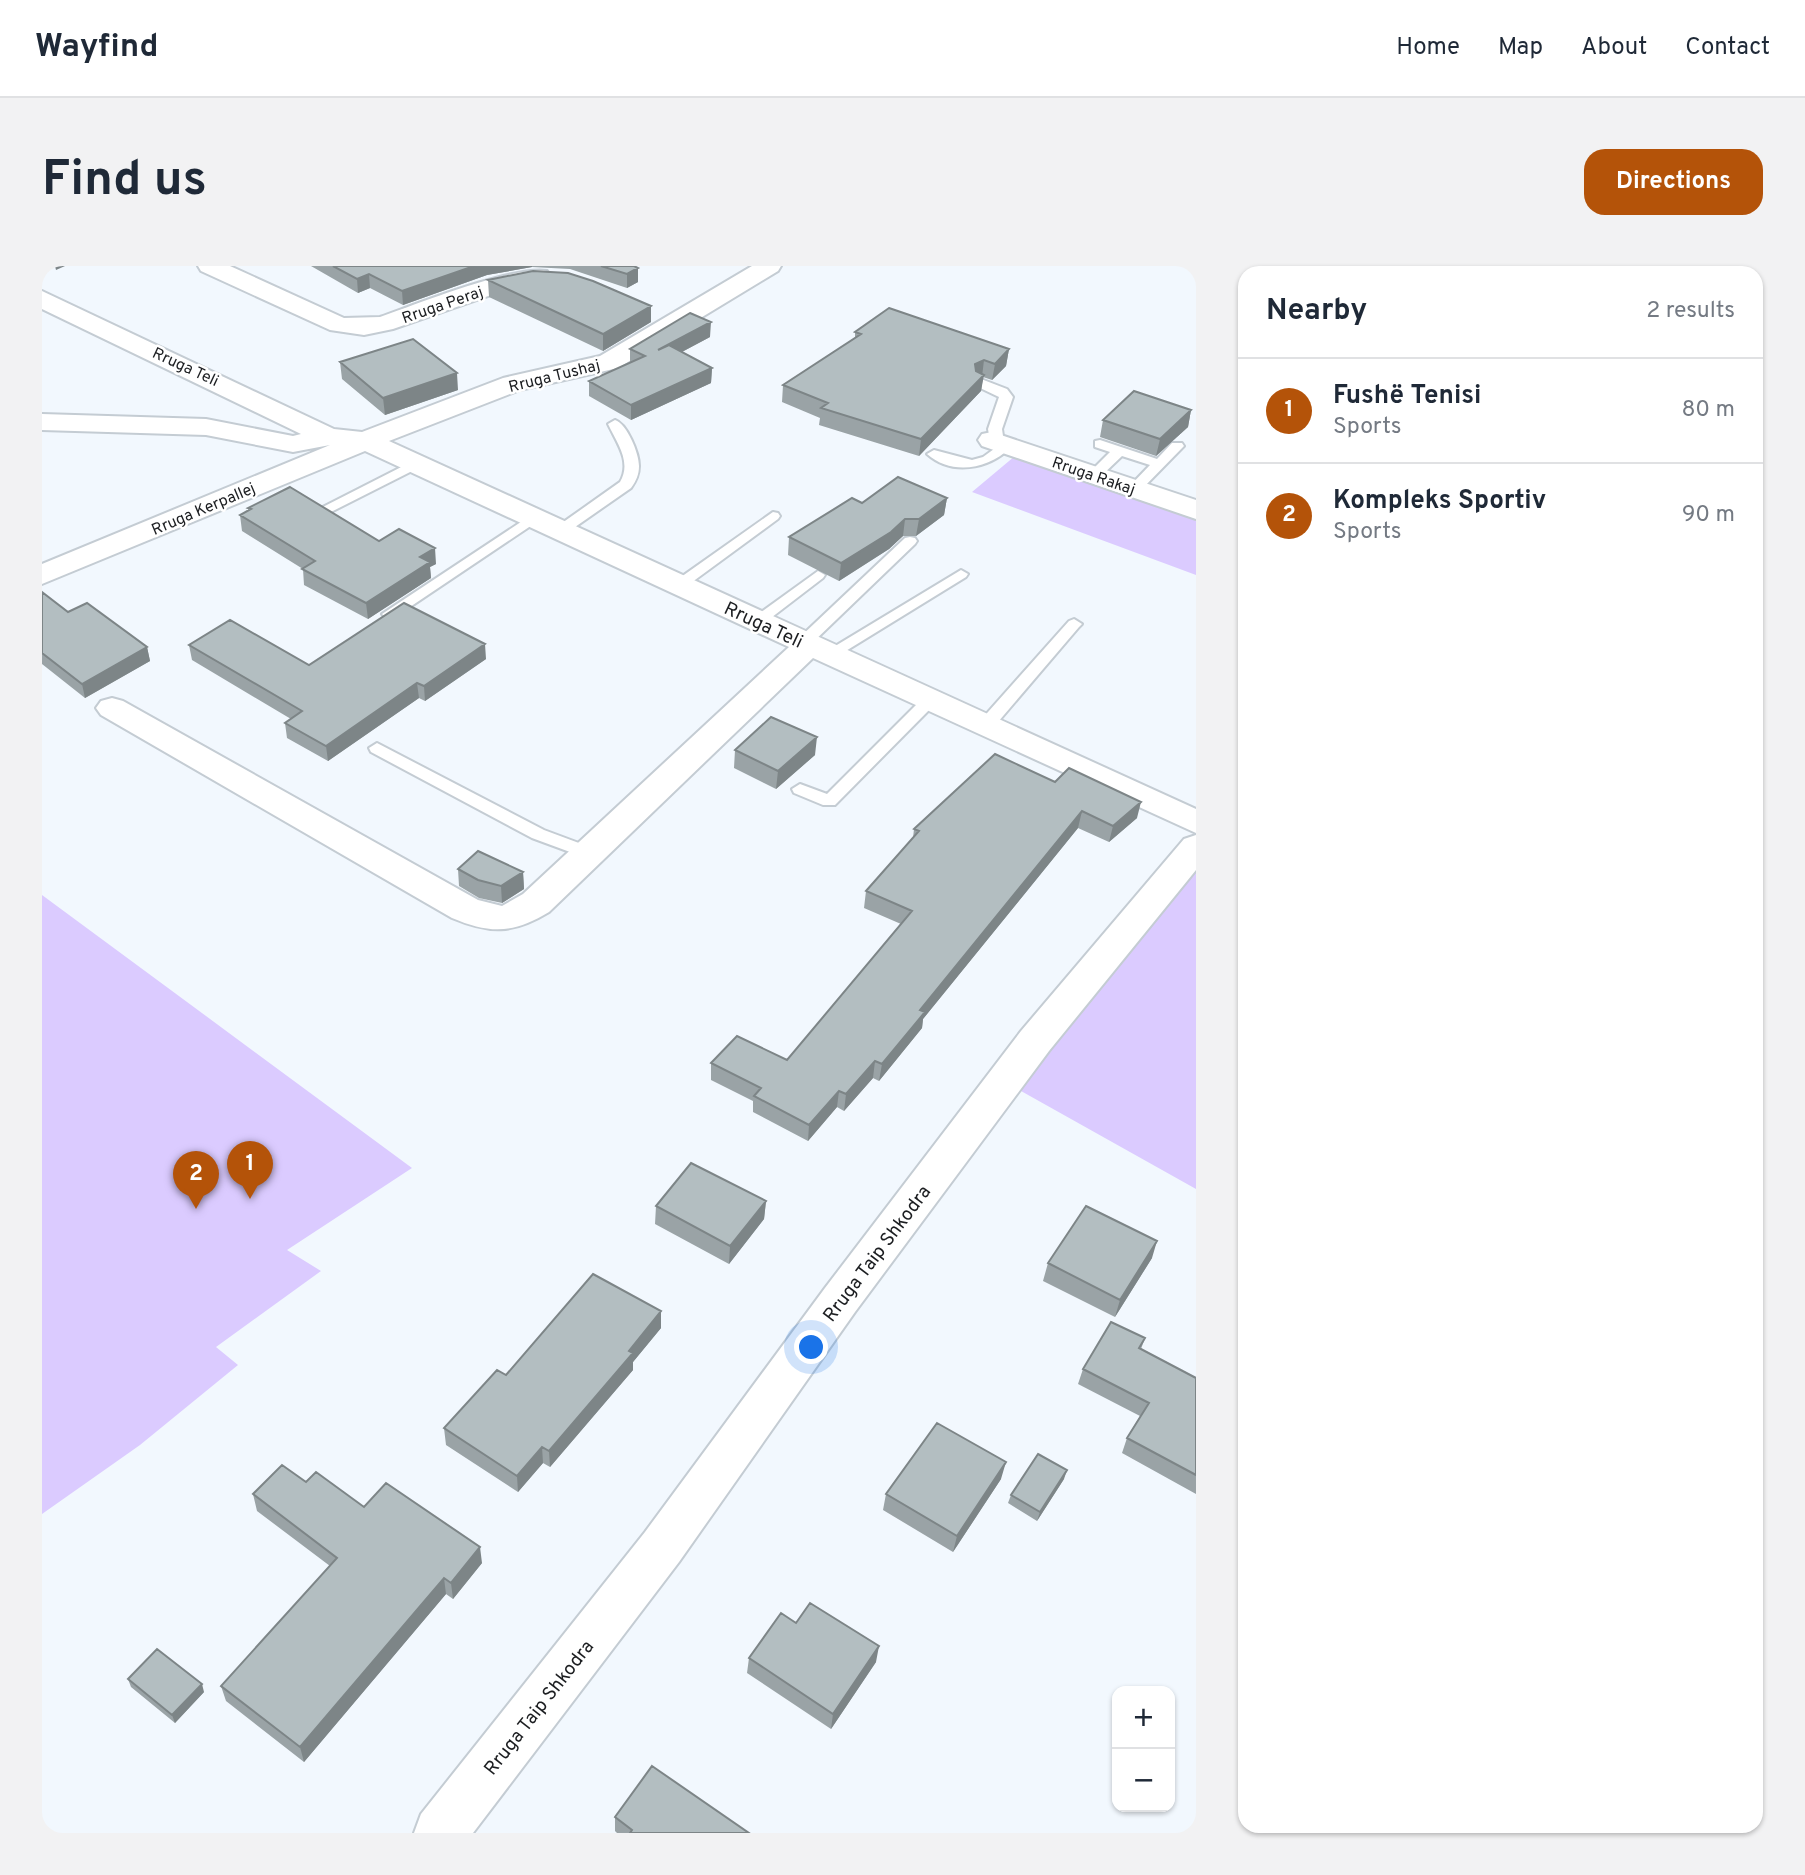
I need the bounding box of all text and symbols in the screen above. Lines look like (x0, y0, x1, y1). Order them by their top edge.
text: Wayfind (35, 27, 158, 69)
text: Home (1396, 33, 1460, 63)
text: Map (1498, 33, 1543, 63)
text: About (1581, 33, 1647, 63)
text: Contact (1685, 33, 1770, 63)
button: Directions (1584, 149, 1763, 215)
text: Find us (42, 151, 207, 213)
street label: Rruga Peraj (399, 283, 486, 329)
text: Nearby (1266, 293, 1367, 330)
text: 2 results (1646, 297, 1735, 326)
street label: Rruga Teli (149, 344, 222, 392)
street label: Rruga Tushaj (507, 356, 602, 398)
text: Fushë Tenisi (1333, 380, 1481, 413)
text: 1 (1284, 396, 1294, 425)
text: 80 m (1682, 396, 1735, 425)
text: Sports (1333, 413, 1401, 442)
street label: Rruga Rakaj (1049, 453, 1138, 500)
street label: Rruga Kerpallej (149, 479, 259, 541)
text: Kompleks Sportiv (1333, 485, 1546, 518)
text: 2 (1282, 501, 1296, 530)
text: 90 m (1682, 501, 1735, 530)
text: Sports (1333, 518, 1401, 547)
street label: Rruga Teli (720, 597, 806, 655)
pin: 1 (227, 1141, 273, 1199)
pin: 2 (173, 1151, 219, 1209)
street label: Rruga Taip Shkodra (818, 1181, 937, 1327)
your location (794, 1330, 828, 1364)
street label: Rruga Taip Shkodra (479, 1636, 600, 1781)
map controls (1112, 1686, 1175, 1812)
button: + (1112, 1686, 1175, 1749)
button: − (1112, 1749, 1175, 1812)

